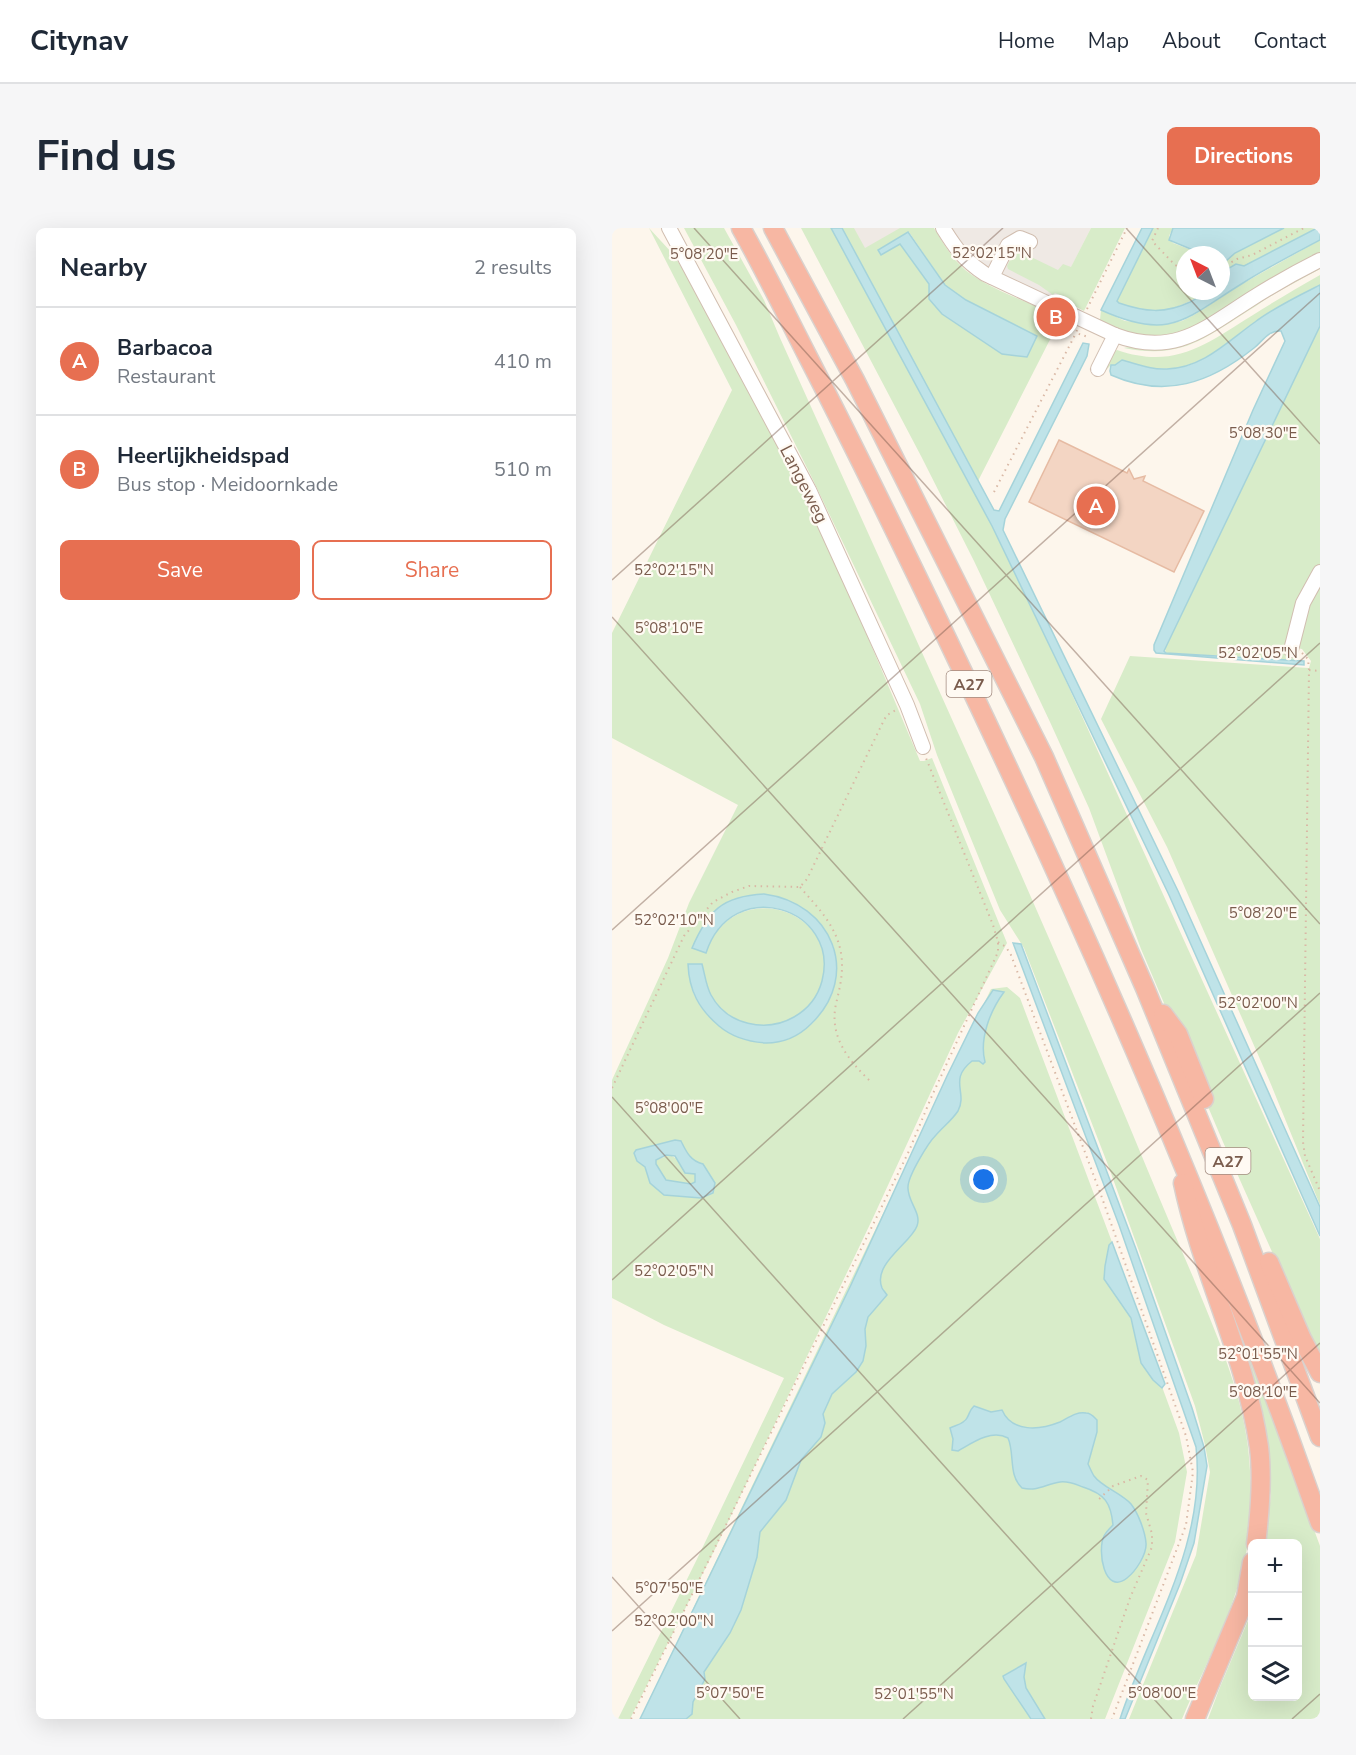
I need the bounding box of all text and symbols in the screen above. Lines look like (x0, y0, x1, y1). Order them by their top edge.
text: Citynav (30, 22, 128, 60)
text: Home (998, 27, 1055, 55)
text: Map (1088, 27, 1129, 55)
text: About (1162, 27, 1220, 55)
text: Contact (1253, 27, 1326, 55)
button: Directions (1167, 127, 1320, 185)
text: Find us (36, 128, 176, 185)
text: 52°02'15"N (952, 243, 1032, 263)
text: 5°08'20"E (670, 244, 738, 264)
north arrow (1176, 246, 1230, 300)
text: Nearby (60, 250, 147, 285)
text: 2 results (474, 254, 552, 281)
pin: B (1036, 294, 1076, 340)
text: Barbacoa (117, 333, 213, 363)
text: A (72, 348, 87, 375)
text: 410 m (494, 348, 552, 375)
text: Restaurant (117, 363, 215, 390)
text: 5°08'30"E (1229, 423, 1297, 443)
text: Heerlijkheidspad (117, 441, 289, 471)
street label: Langeweg (774, 441, 834, 527)
text: B (73, 456, 86, 483)
text: 510 m (494, 456, 552, 483)
text: Bus stop · Meidoornkade (117, 471, 338, 498)
pin: A (1076, 484, 1116, 528)
button: Save (60, 540, 300, 600)
button: Share (312, 540, 552, 600)
text: 52°02'15"N (634, 560, 714, 580)
text: 5°08'10"E (635, 618, 703, 638)
text: 52°02'05"N (1218, 643, 1298, 663)
road number: A27 (946, 671, 992, 697)
text: 5°08'20"E (1229, 903, 1297, 923)
text: 52°02'10"N (634, 910, 714, 930)
text: 52°02'00"N (1218, 993, 1298, 1013)
text: 5°08'00"E (635, 1098, 703, 1118)
road number: A27 (1206, 1148, 1250, 1174)
your location (969, 1165, 998, 1194)
text: 52°02'05"N (634, 1261, 714, 1281)
text: 52°01'55"N (1218, 1344, 1298, 1364)
text: 5°08'10"E (1229, 1382, 1297, 1402)
map controls (1248, 1539, 1302, 1701)
button: + (1248, 1539, 1302, 1593)
text: 5°07'50"E (635, 1578, 703, 1598)
button: − (1248, 1593, 1302, 1647)
text: 52°02'00"N (634, 1611, 714, 1631)
button: layers (1248, 1647, 1302, 1701)
text: 5°07'50"E (696, 1683, 764, 1703)
text: 5°08'00"E (1128, 1683, 1196, 1703)
text: 52°01'55"N (874, 1684, 954, 1704)

